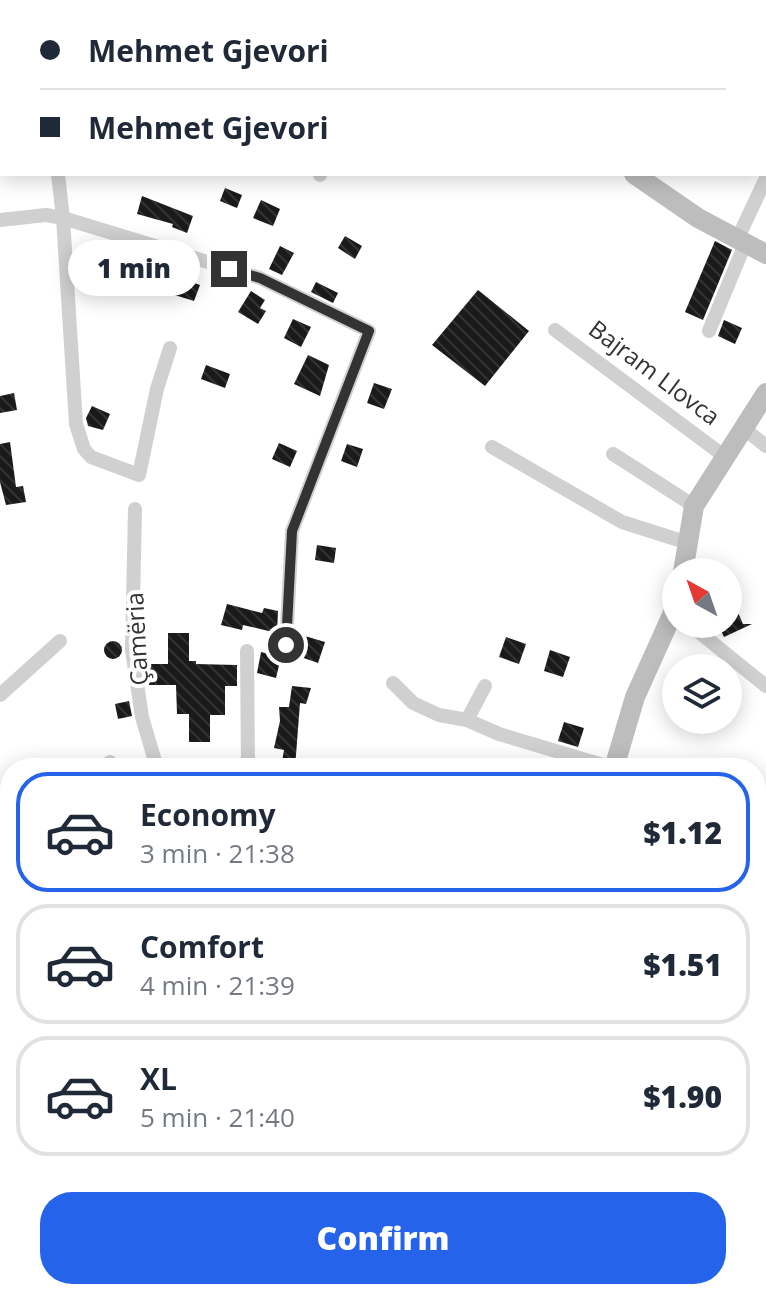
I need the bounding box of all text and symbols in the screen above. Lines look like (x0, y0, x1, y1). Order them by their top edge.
text: Mehmet Gjevori (88, 30, 329, 71)
text: Mehmet Gjevori (88, 107, 329, 148)
callout: 1 min (69, 241, 201, 297)
text: 1 min (97, 250, 171, 286)
route end (211, 251, 247, 287)
street label: Bajram Llovca (583, 312, 727, 432)
north arrow (662, 558, 742, 638)
map controls (662, 558, 742, 734)
street label: Çamëria (117, 592, 155, 686)
route start (268, 627, 304, 663)
button: layers (662, 654, 742, 734)
text: Economy (140, 794, 276, 835)
icon: car (44, 796, 116, 868)
text: $1.12 (643, 812, 722, 853)
text: 3 min · 21:38 (140, 835, 295, 871)
text: Comfort (140, 926, 264, 967)
icon: car (44, 928, 116, 1000)
text: $1.51 (643, 944, 722, 985)
text: 4 min · 21:39 (140, 967, 295, 1003)
text: XL (140, 1058, 177, 1099)
icon: car (44, 1060, 116, 1132)
text: $1.90 (643, 1076, 722, 1117)
text: 5 min · 21:40 (140, 1099, 295, 1135)
button: Confirm (40, 1192, 726, 1284)

